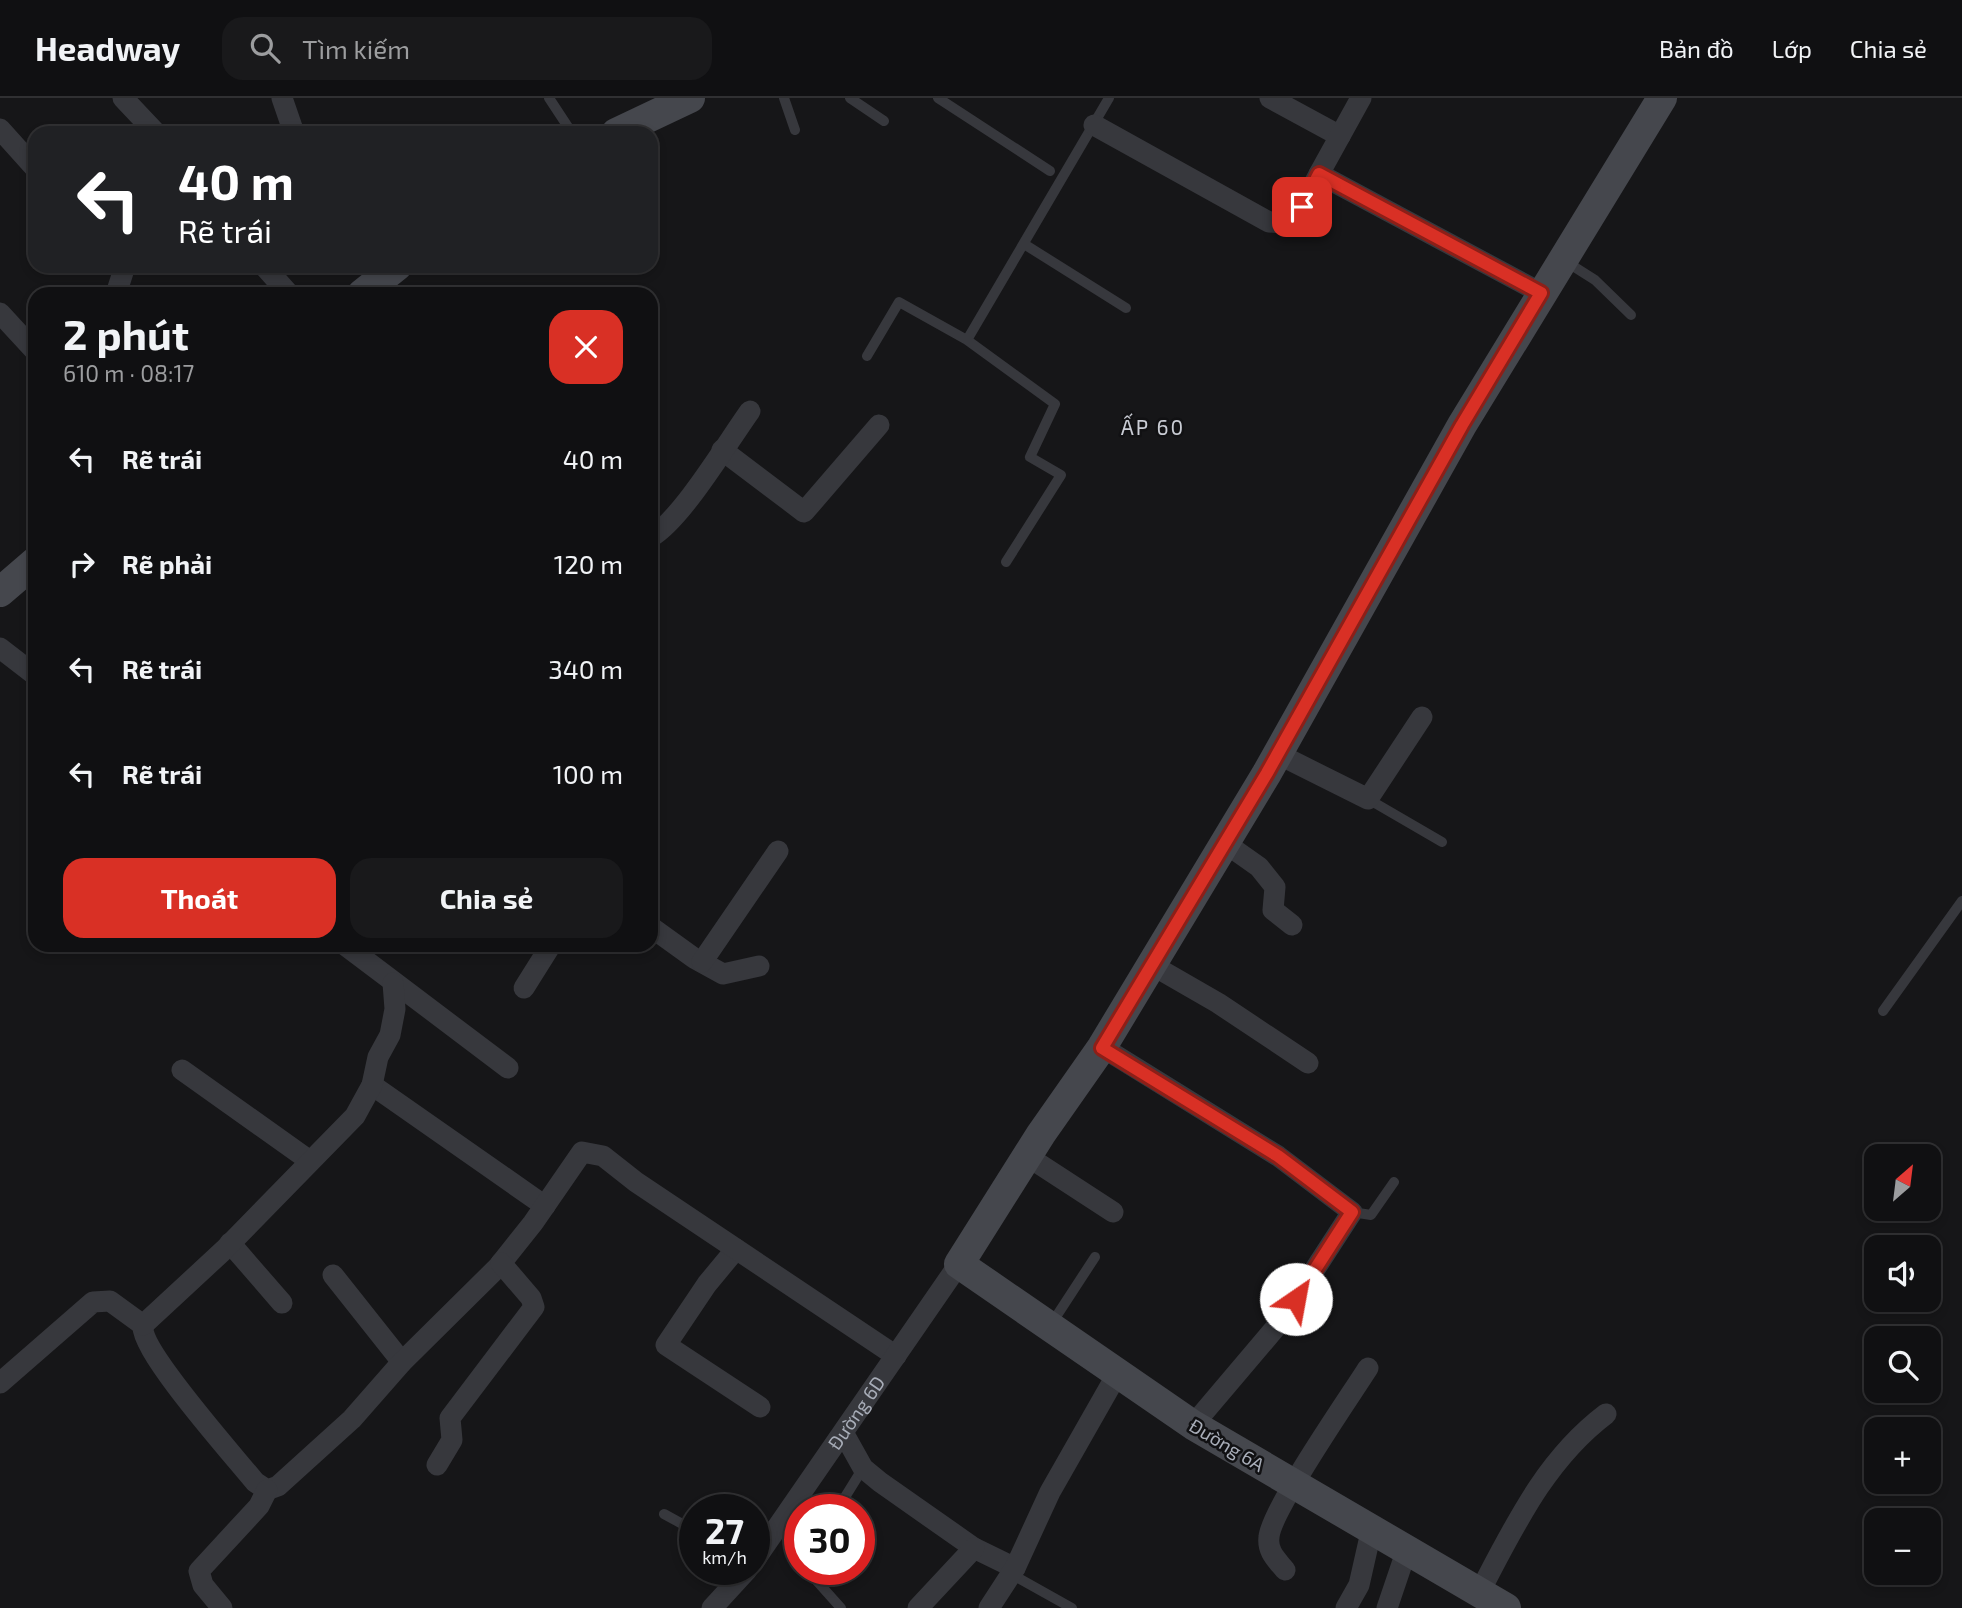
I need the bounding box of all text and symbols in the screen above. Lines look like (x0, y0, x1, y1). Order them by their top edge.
search box (222, 17, 712, 80)
text: Headway (35, 28, 180, 68)
icon: search (246, 29, 284, 67)
text: Tìm kiếm (302, 33, 410, 64)
text: Bản đồ (1659, 34, 1734, 63)
text: Lớp (1772, 34, 1812, 63)
text: Chia sẻ (1850, 34, 1927, 63)
text: 40 m (178, 151, 294, 210)
icon: left (63, 154, 154, 245)
pin (1272, 177, 1332, 237)
icon: arrive (1283, 188, 1321, 226)
text: Rẽ trái (178, 211, 272, 249)
text: 2 phút (63, 308, 189, 358)
button: close (549, 310, 623, 384)
text: 610 m · 08:17 (63, 359, 194, 387)
district label: ẤP 60 (1121, 413, 1185, 439)
icon: left (63, 440, 101, 478)
text: Rẽ trái (122, 443, 202, 474)
text: 40 m (563, 443, 623, 474)
icon: right (63, 545, 101, 583)
text: Rẽ phải (122, 548, 212, 579)
text: 120 m (554, 548, 623, 579)
icon: left (63, 650, 101, 688)
text: Rẽ trái (122, 653, 202, 684)
text: 340 m (548, 653, 623, 684)
icon: left (63, 755, 101, 793)
text: Rẽ trái (122, 758, 202, 789)
text: 100 m (553, 758, 623, 789)
button: Thoát (63, 858, 336, 938)
button: Chia sẻ (350, 858, 623, 938)
north arrow (1864, 1144, 1941, 1222)
map controls (1864, 1144, 1941, 1585)
button: sound (1864, 1235, 1941, 1312)
position arrow (1259, 1262, 1333, 1336)
button: search (1864, 1326, 1941, 1403)
street label: Đường 6D (822, 1371, 889, 1454)
street label: Đường 6A (1185, 1413, 1269, 1476)
button: + (1864, 1417, 1941, 1494)
speed limit sign: 30 (784, 1494, 875, 1585)
button: − (1864, 1508, 1941, 1585)
text: 27 (705, 1509, 744, 1551)
text: km/h (702, 1546, 747, 1568)

